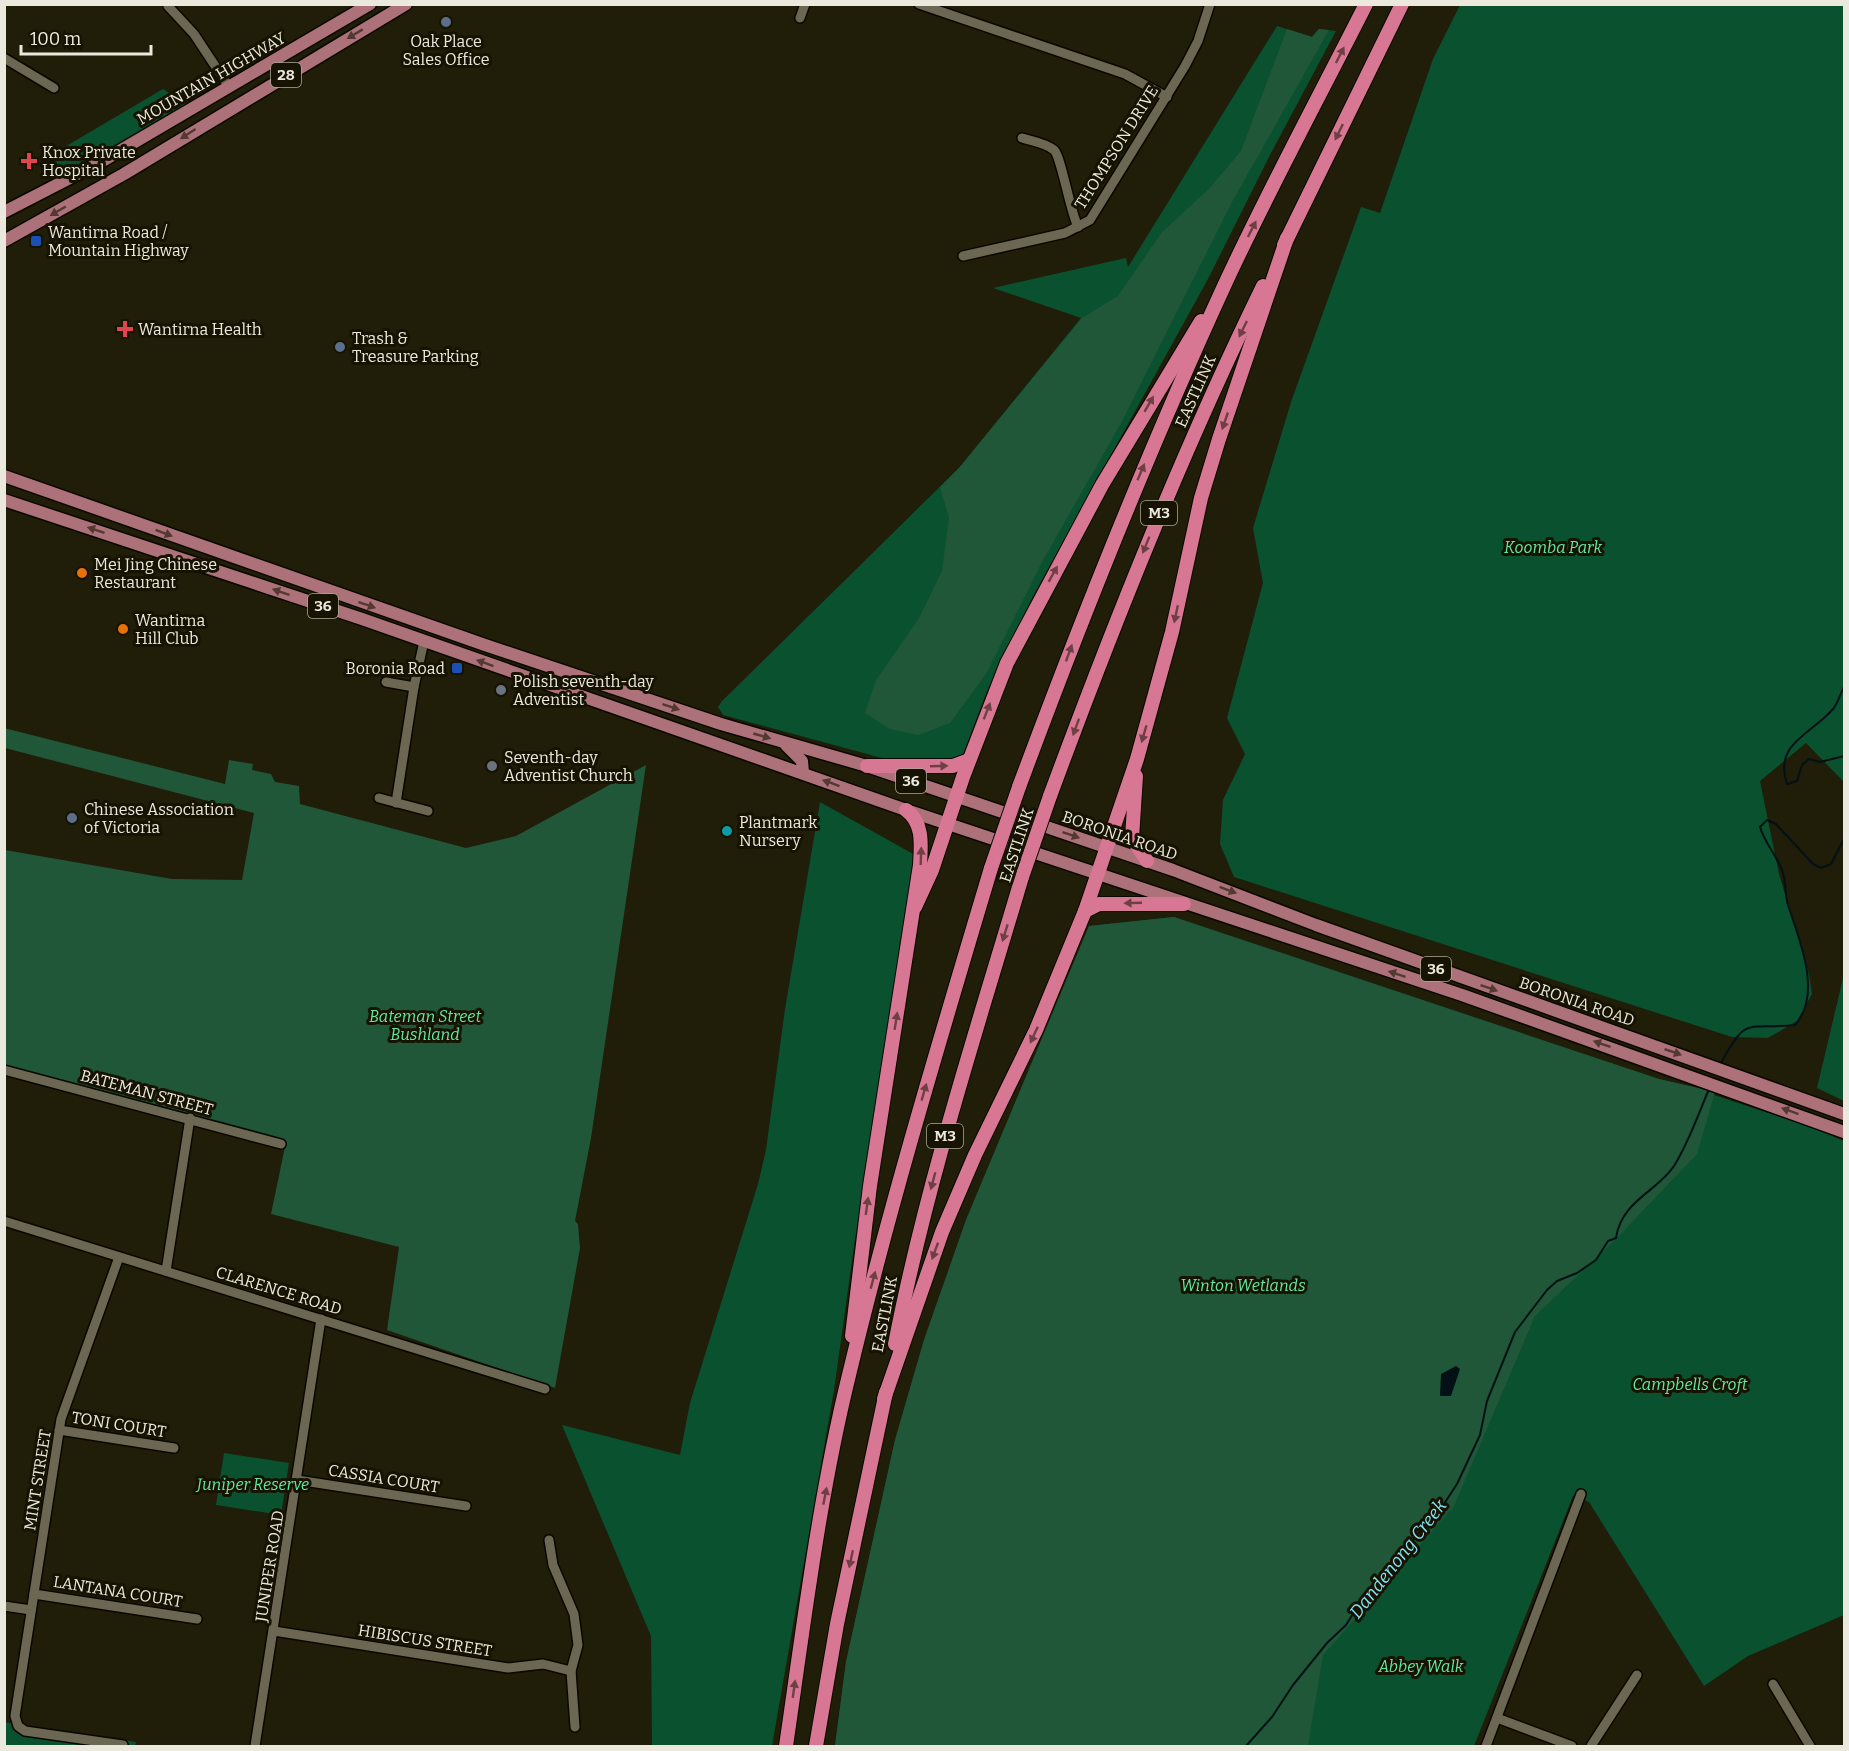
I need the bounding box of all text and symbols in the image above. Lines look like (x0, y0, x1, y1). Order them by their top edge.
marker: Oak Place Sales Office (439, 15, 453, 29)
scale bar (21, 18, 152, 56)
text: 100 m (30, 28, 81, 50)
street label: MOUNTAIN HIGHWAY (134, 28, 290, 129)
one-way arrow (347, 29, 363, 40)
place label: Oak Place Sales Office (403, 32, 489, 69)
one-way arrow (1335, 47, 1345, 64)
road number: 28 (271, 63, 301, 87)
street label: THOMPSON DRIVE (1071, 82, 1162, 213)
one-way arrow (1334, 124, 1343, 141)
one-way arrow (180, 128, 196, 139)
place label: Knox Private Hospital (42, 143, 136, 180)
marker: Knox Private Hospital (20, 152, 38, 170)
one-way arrow (50, 205, 66, 216)
one-way arrow (1248, 221, 1257, 238)
place label: Wantirna Road / Mountain Highway (48, 223, 189, 260)
marker: Wantirna Road / Mountain Highway (29, 234, 43, 248)
marker: Wantirna Health (116, 320, 134, 338)
place label: Wantirna Health (138, 320, 262, 339)
one-way arrow (1238, 320, 1247, 337)
place label: Trash & Treasure Parking (352, 329, 479, 366)
marker: Trash & Treasure Parking (333, 340, 347, 354)
street label: EASTLINK (1171, 351, 1220, 430)
one-way arrow (1144, 395, 1154, 412)
one-way arrow (1220, 412, 1230, 430)
one-way arrow (1137, 464, 1146, 481)
road number: M3 (1141, 501, 1177, 525)
one-way arrow (87, 525, 105, 535)
one-way arrow (155, 528, 173, 538)
one-way arrow (1141, 536, 1150, 554)
park label: Koomba Park (1504, 538, 1602, 557)
place label: Mei Jing Chinese Restaurant (94, 555, 217, 592)
one-way arrow (1048, 565, 1058, 582)
marker: Mei Jing Chinese Restaurant (75, 566, 89, 580)
one-way arrow (272, 587, 290, 597)
road number: 36 (308, 594, 338, 618)
one-way arrow (358, 601, 376, 611)
one-way arrow (1171, 604, 1180, 623)
place label: Wantirna Hill Club (135, 611, 205, 648)
marker: Wantirna Hill Club (116, 622, 130, 636)
one-way arrow (1064, 644, 1074, 662)
one-way arrow (476, 657, 494, 667)
place label: Boronia Road (346, 659, 446, 678)
marker: Boronia Road (450, 661, 464, 675)
place label: Polish seventh-day Adventist (513, 672, 654, 709)
marker: Polish seventh-day Adventist (494, 683, 508, 697)
one-way arrow (983, 702, 992, 720)
one-way arrow (662, 703, 680, 712)
one-way arrow (1070, 718, 1080, 736)
one-way arrow (1139, 725, 1148, 743)
one-way arrow (753, 732, 771, 741)
place label: Seventh-day Adventist Church (504, 748, 633, 785)
marker: Seventh-day Adventist Church (485, 759, 499, 773)
one-way arrow (929, 762, 948, 771)
road number: 36 (896, 769, 926, 793)
one-way arrow (821, 778, 839, 788)
place label: Chinese Association of Victoria (84, 800, 234, 837)
street label: EASTLINK (996, 805, 1038, 885)
street label: BORONIA ROAD (1060, 807, 1180, 864)
marker: Chinese Association of Victoria (65, 811, 79, 825)
place label: Plantmark Nursery (739, 813, 817, 850)
marker: Plantmark Nursery (720, 824, 734, 838)
one-way arrow (1062, 831, 1080, 841)
one-way arrow (916, 847, 925, 866)
one-way arrow (1219, 886, 1237, 895)
one-way arrow (1124, 898, 1143, 908)
one-way arrow (1000, 924, 1009, 942)
road number: 36 (1421, 957, 1451, 981)
one-way arrow (1388, 969, 1406, 979)
street label: BORONIA ROAD (1517, 973, 1637, 1030)
one-way arrow (1480, 983, 1498, 993)
park label: Bateman Street Bushland (369, 1007, 481, 1044)
one-way arrow (892, 1011, 901, 1030)
one-way arrow (1029, 1027, 1038, 1044)
one-way arrow (1592, 1039, 1610, 1049)
one-way arrow (1664, 1048, 1682, 1057)
street label: BATEMAN STREET (79, 1066, 215, 1119)
one-way arrow (920, 1082, 929, 1100)
one-way arrow (1781, 1106, 1799, 1116)
road number: M3 (927, 1124, 963, 1148)
one-way arrow (927, 1172, 937, 1190)
one-way arrow (863, 1197, 872, 1216)
one-way arrow (930, 1242, 940, 1260)
street label: CLARENCE ROAD (214, 1262, 344, 1319)
one-way arrow (869, 1271, 879, 1289)
street label: EASTLINK (868, 1274, 901, 1354)
park label: Winton Wetlands (1180, 1276, 1306, 1295)
park label: Campbells Croft (1632, 1375, 1748, 1394)
street label: TONI COURT (70, 1408, 168, 1441)
street label: MINT STREET (20, 1428, 55, 1532)
street label: CASSIA COURT (327, 1460, 441, 1497)
park label: Juniper Reserve (195, 1475, 309, 1494)
one-way arrow (821, 1486, 830, 1505)
water label: Dandenong Creek (1345, 1495, 1451, 1623)
street label: JUNIPER ROAD (251, 1509, 288, 1624)
one-way arrow (845, 1550, 855, 1568)
street label: LANTANA COURT (52, 1572, 184, 1611)
street label: HIBISCUS STREET (357, 1621, 493, 1660)
park label: Abbey Walk (1378, 1657, 1464, 1676)
one-way arrow (790, 1679, 799, 1698)

